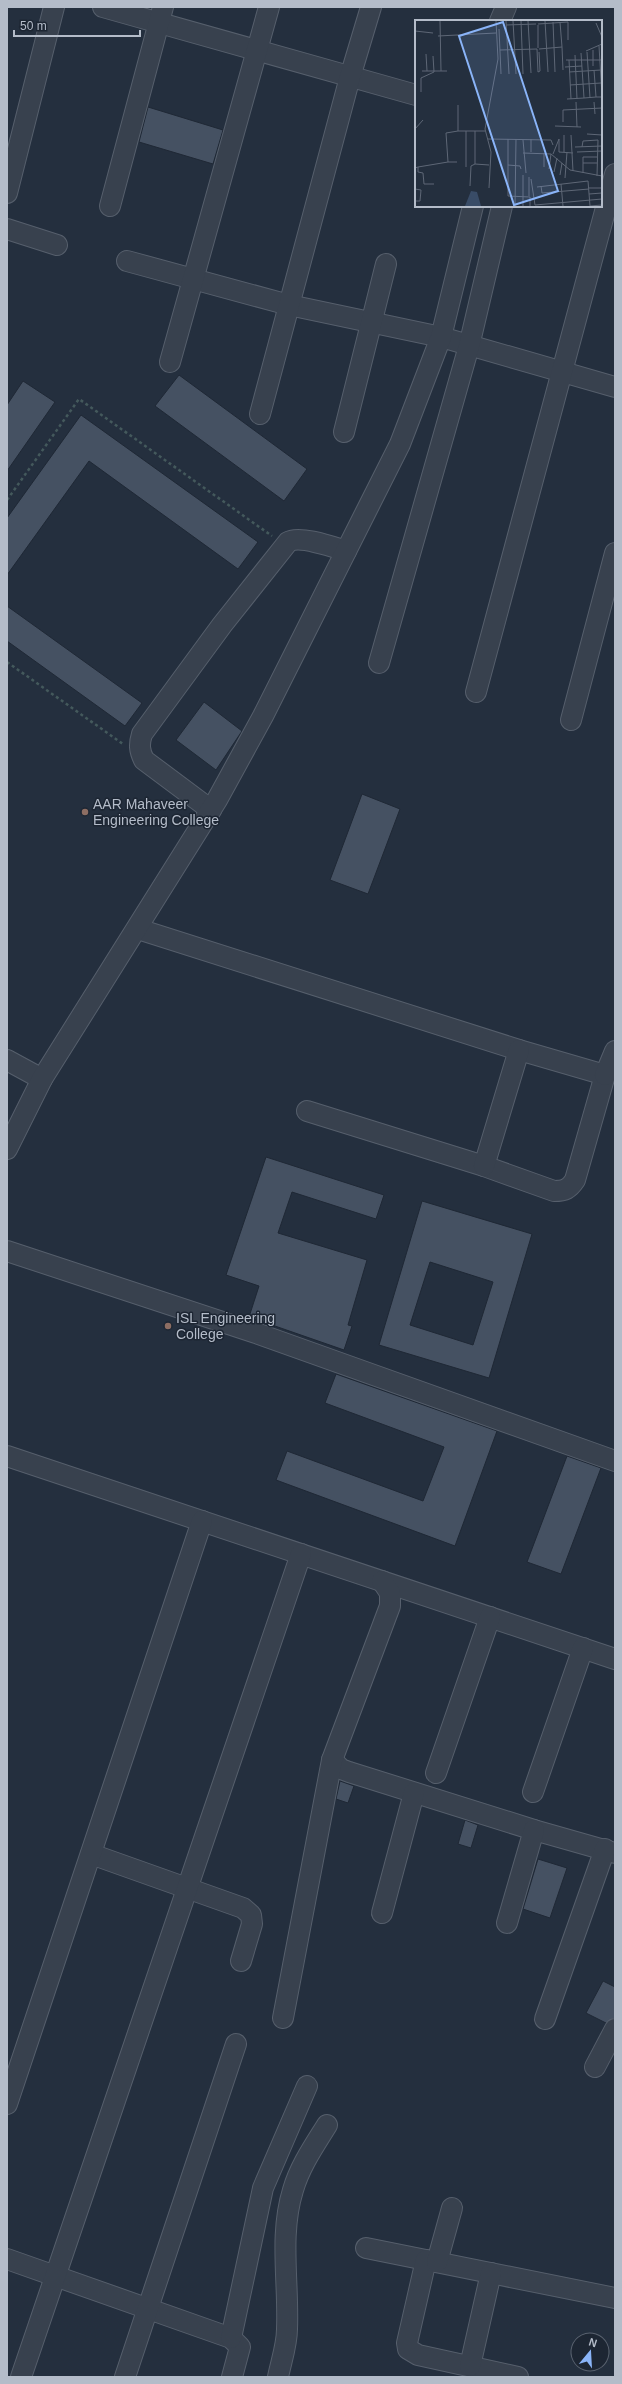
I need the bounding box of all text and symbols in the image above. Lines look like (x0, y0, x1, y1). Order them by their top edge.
scale bar (14, 12, 140, 38)
text: 50 m (20, 19, 47, 33)
inset map (415, 20, 602, 207)
place label: AAR Mahaveer Engineering College (93, 796, 219, 828)
marker: AAR Mahaveer Engineering College (80, 807, 90, 817)
place label: ISL Engineering College (176, 1310, 275, 1342)
marker: ISL Engineering College (163, 1321, 173, 1331)
north arrow (570, 2332, 610, 2372)
text: N (587, 2336, 599, 2349)

